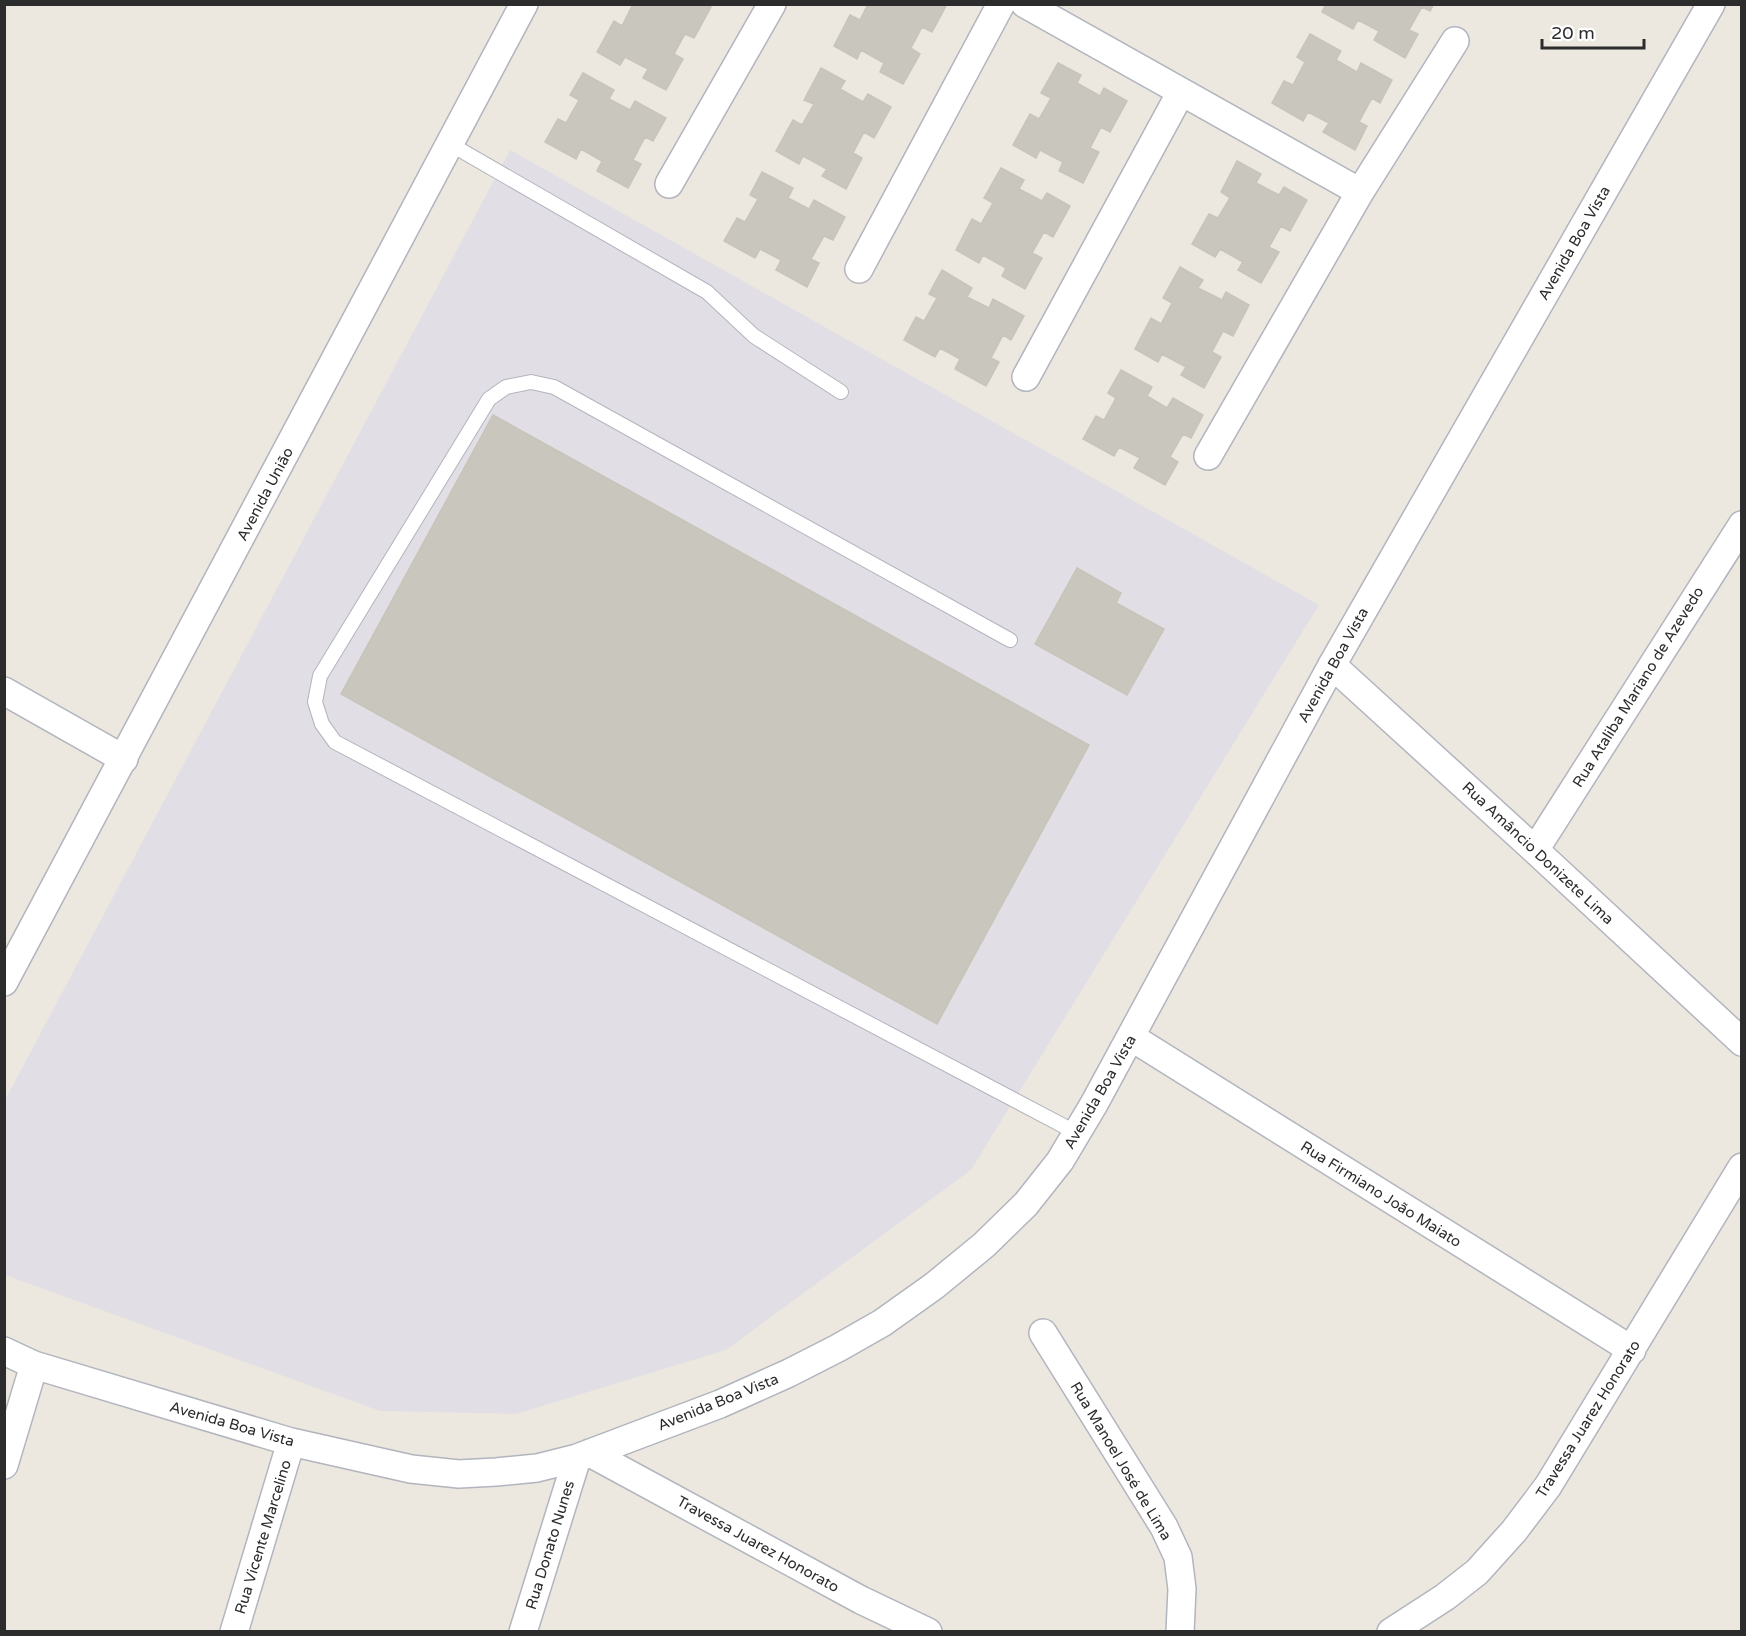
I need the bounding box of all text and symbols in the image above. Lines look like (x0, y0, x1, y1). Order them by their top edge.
scale bar (1542, 12, 1644, 50)
text: 20 m (1551, 22, 1595, 44)
street label: Avenida Boa Vista (1534, 183, 1614, 303)
street label: Avenida União (233, 444, 297, 544)
street label: Rua Ataliba Mariano de Azevedo (1569, 583, 1707, 791)
street label: Avenida Boa Vista (1294, 604, 1372, 726)
street label: Rua Amâncio Donizete Lima (1458, 778, 1618, 928)
street label: Avenida Boa Vista (1060, 1032, 1140, 1152)
street label: Rua Firmiano João Maiato (1297, 1137, 1465, 1251)
street label: Travessa Juarez Honorato (1532, 1337, 1644, 1501)
street label: Avenida Boa Vista (655, 1370, 781, 1434)
street label: Rua Manoel José de Lima (1067, 1379, 1175, 1543)
street label: Avenida Boa Vista (168, 1398, 296, 1450)
street label: Rua Vicente Marcelino (231, 1458, 295, 1616)
street label: Rua Donato Nunes (522, 1478, 578, 1612)
street label: Travessa Juarez Honorato (674, 1492, 842, 1596)

